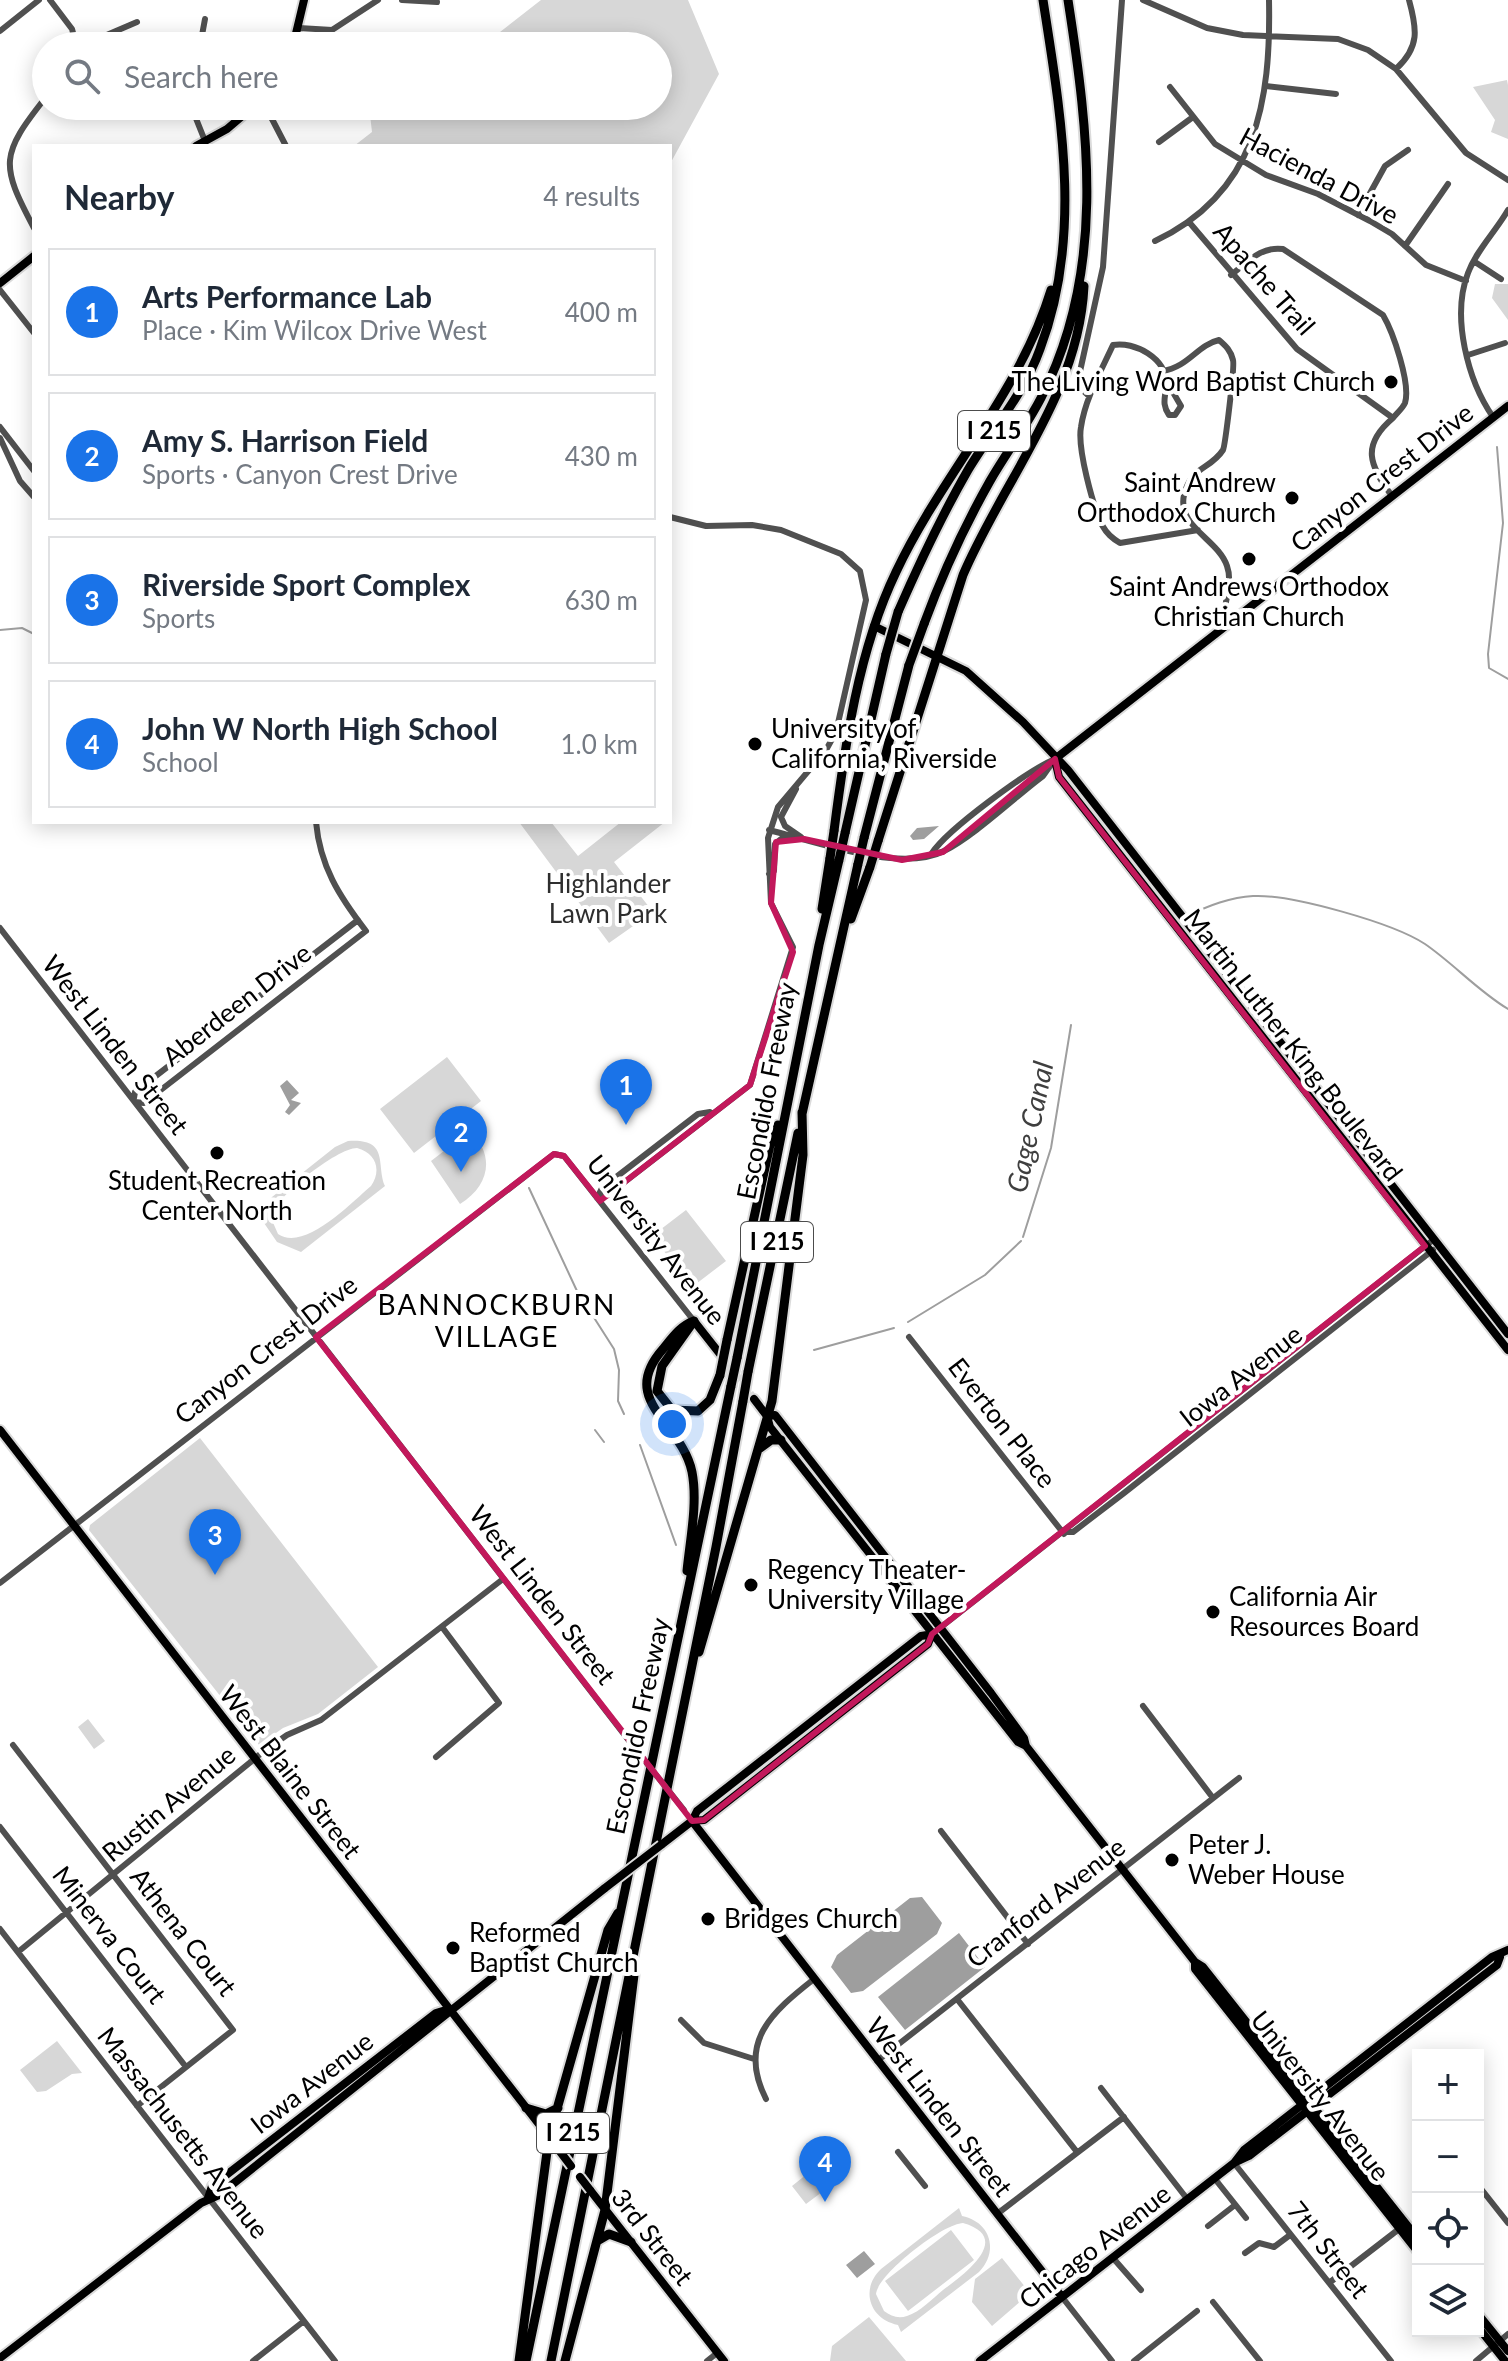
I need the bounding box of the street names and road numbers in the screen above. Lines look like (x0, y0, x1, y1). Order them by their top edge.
street label: Hacienda Drive (1235, 120, 1404, 230)
street label: Apache Trail (1207, 216, 1322, 341)
street label: Canyon Crest Drive (1284, 396, 1479, 558)
road number: I 215 (958, 411, 1030, 451)
street label: Martin Luther King Boulevard (1178, 902, 1410, 1187)
street label: Aberdeen Drive (156, 936, 317, 1072)
street label: West Linden Street (36, 948, 196, 1141)
street label: Escondido Freeway (729, 979, 803, 1202)
street label: University Avenue (580, 1148, 733, 1331)
road number: I 215 (741, 1222, 813, 1262)
street label: Canyon Crest Drive (168, 1268, 363, 1430)
street label: Iowa Avenue (1173, 1318, 1308, 1433)
street label: Everton Place (942, 1351, 1064, 1494)
street label: West Linden Street (463, 1498, 623, 1691)
street label: Escondido Freeway (598, 1614, 676, 1837)
street label: West Blaine Street (213, 1678, 369, 1865)
street label: Rustin Avenue (95, 1738, 241, 1868)
street label: Cranford Avenue (960, 1830, 1131, 1974)
street label: Minerva Court (46, 1859, 174, 2010)
street label: Athena Court (124, 1861, 244, 2002)
street label: University Avenue (1244, 2004, 1397, 2187)
street label: West Linden Street (860, 2010, 1020, 2203)
street label: Massachusetts Avenue (91, 2020, 276, 2244)
street label: Iowa Avenue (244, 2025, 379, 2140)
road number: I 215 (537, 2113, 609, 2153)
street label: Chicago Avenue (1012, 2177, 1176, 2315)
street label: 3rd Street (605, 2182, 701, 2292)
street label: 7th Street (1281, 2195, 1377, 2305)

